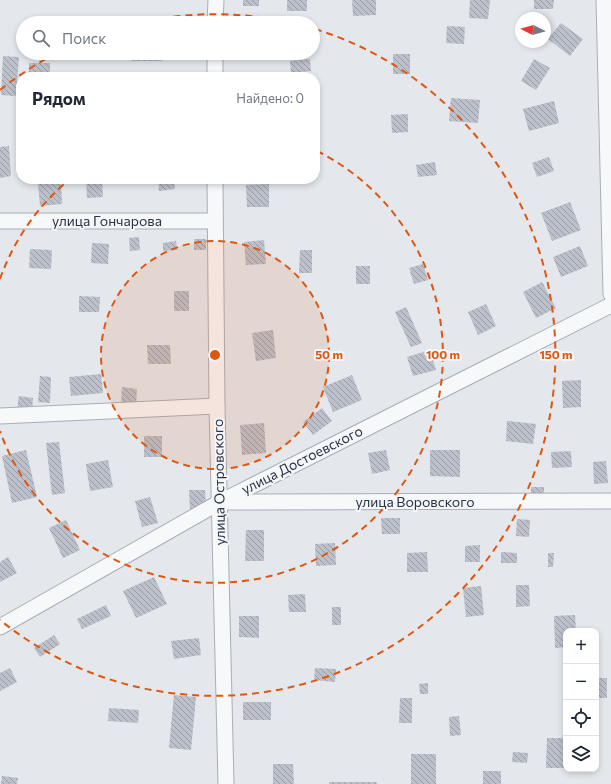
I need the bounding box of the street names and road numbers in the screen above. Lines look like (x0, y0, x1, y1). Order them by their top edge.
street label: улица Гончарова (52, 212, 162, 229)
street label: улица Островского (209, 418, 228, 546)
street label: улица Достоевского (238, 422, 365, 497)
street label: улица Воровского (355, 493, 475, 510)

